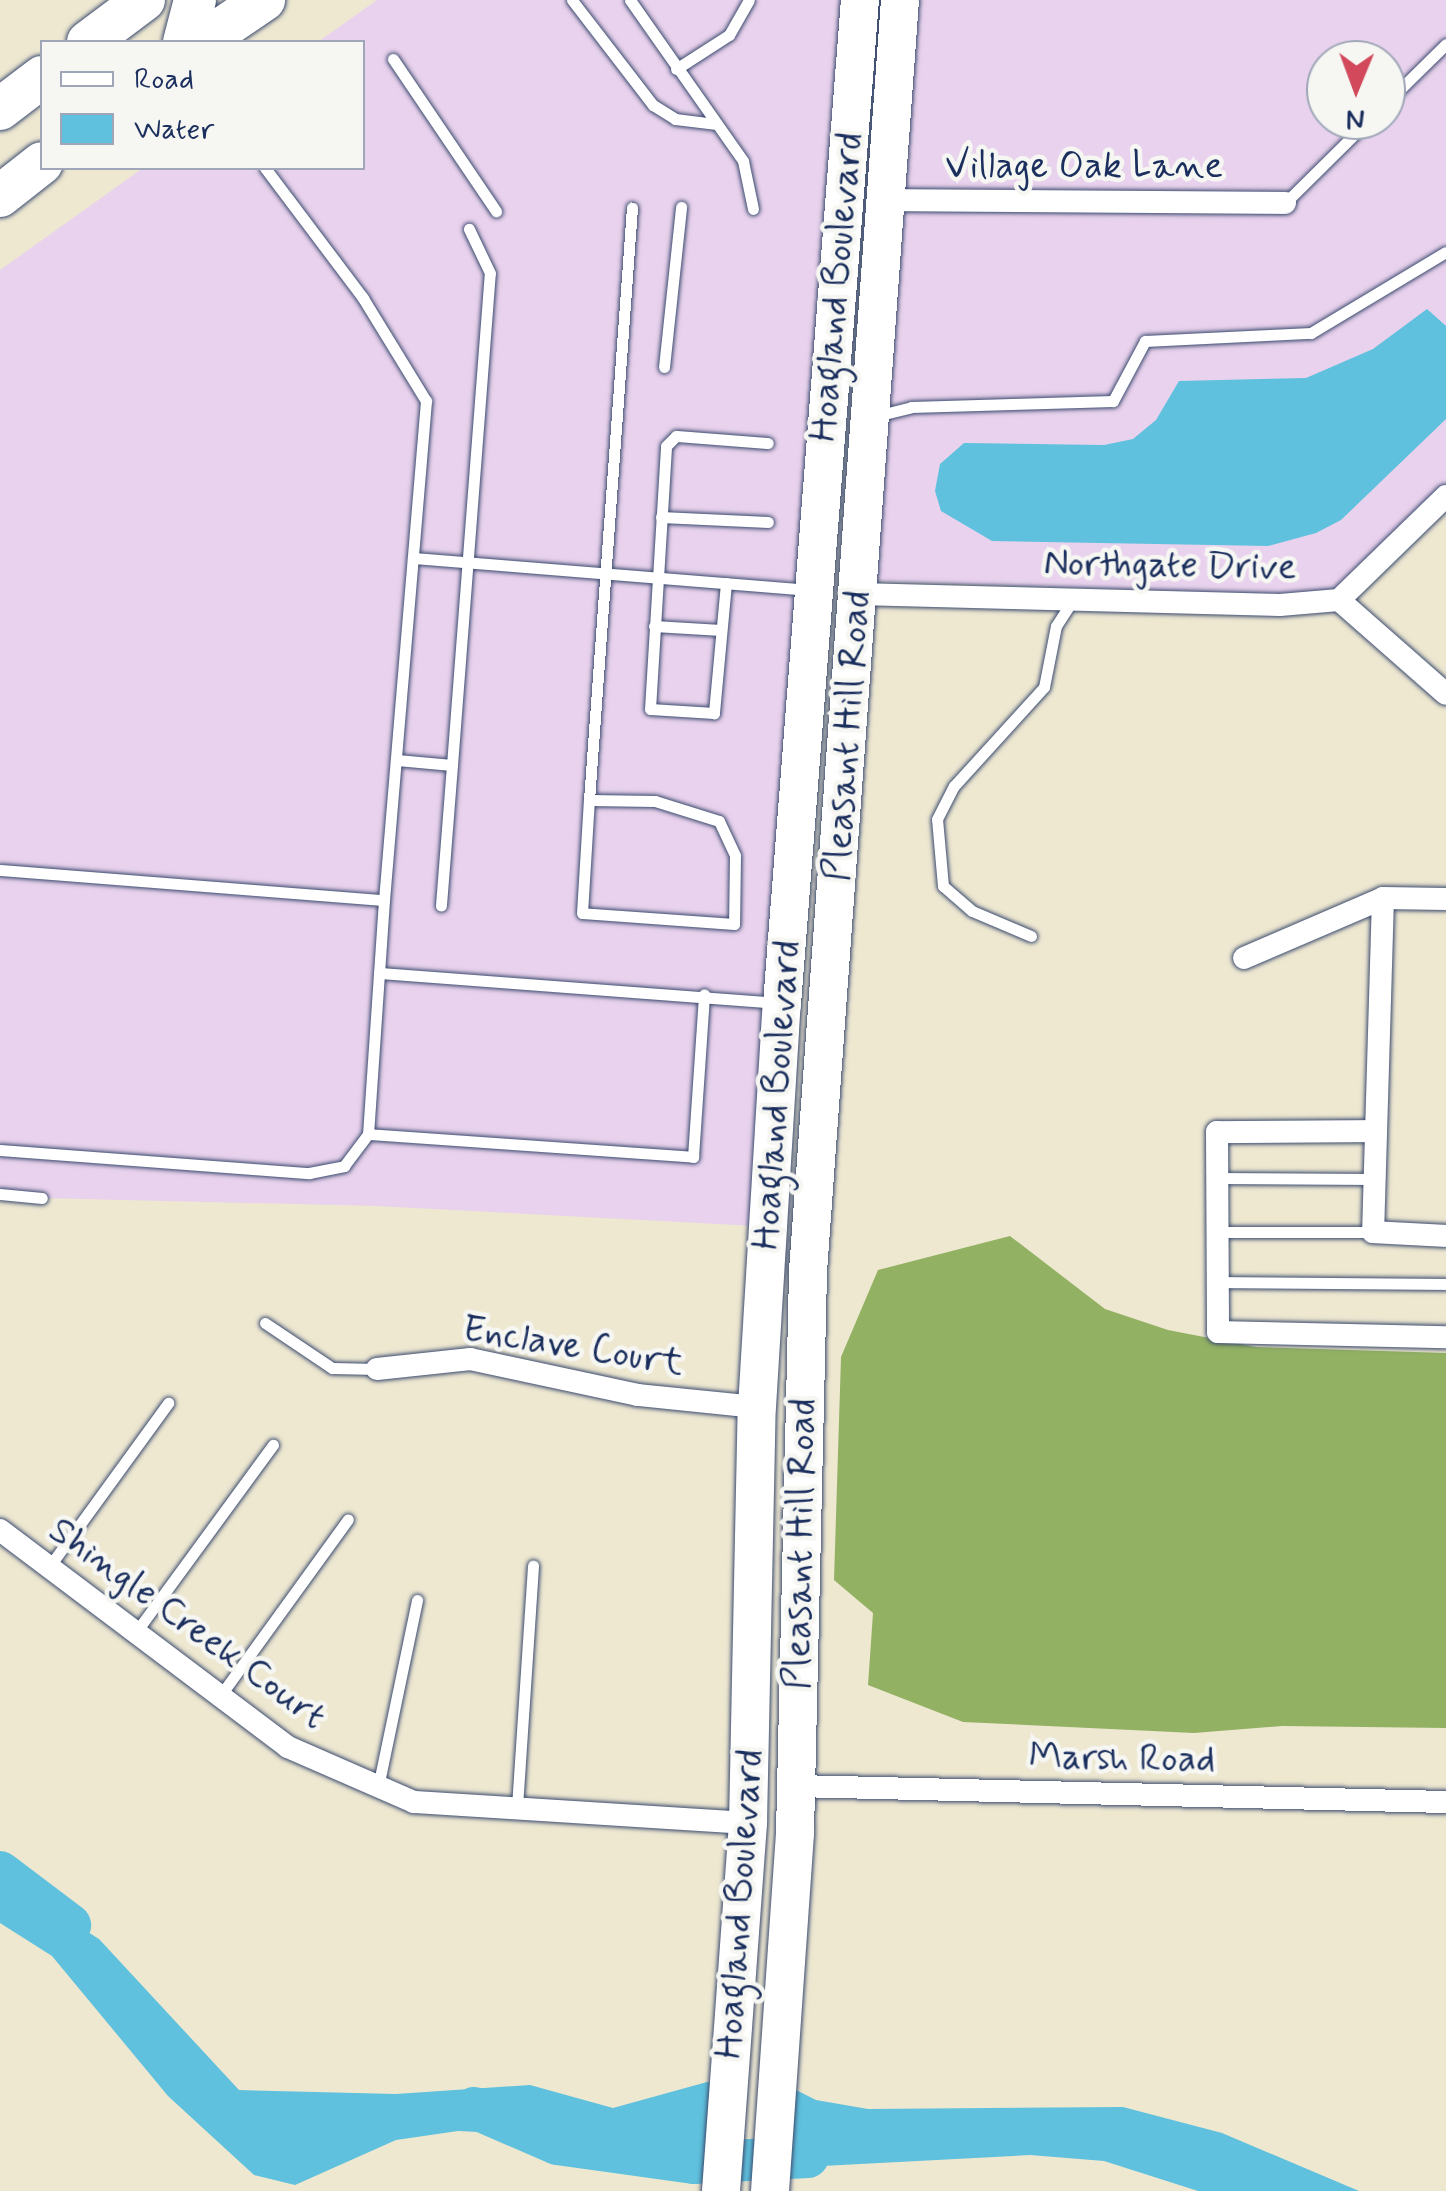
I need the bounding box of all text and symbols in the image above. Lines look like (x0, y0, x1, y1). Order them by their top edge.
legend (40, 40, 365, 170)
north arrow (1306, 40, 1406, 140)
text: Road (134, 60, 194, 99)
text: N (1346, 100, 1365, 137)
text: Water (134, 110, 214, 149)
street label: Hoagland Boulevard (801, 132, 873, 442)
street label: Village Oak Lane (950, 144, 1218, 190)
street label: Northgate Drive (1046, 541, 1294, 591)
street label: Pleasant Hill Road (815, 591, 881, 881)
street label: Hoagland Boulevard (744, 940, 810, 1250)
street label: Enclave Court (460, 1307, 686, 1387)
street label: Pleasant Hill Road (776, 1400, 826, 1688)
street label: Shingle Creek Court (40, 1509, 334, 1739)
street label: Marsh Road (1028, 1735, 1216, 1783)
street label: Hoagland Boulevard (707, 1749, 773, 2059)

